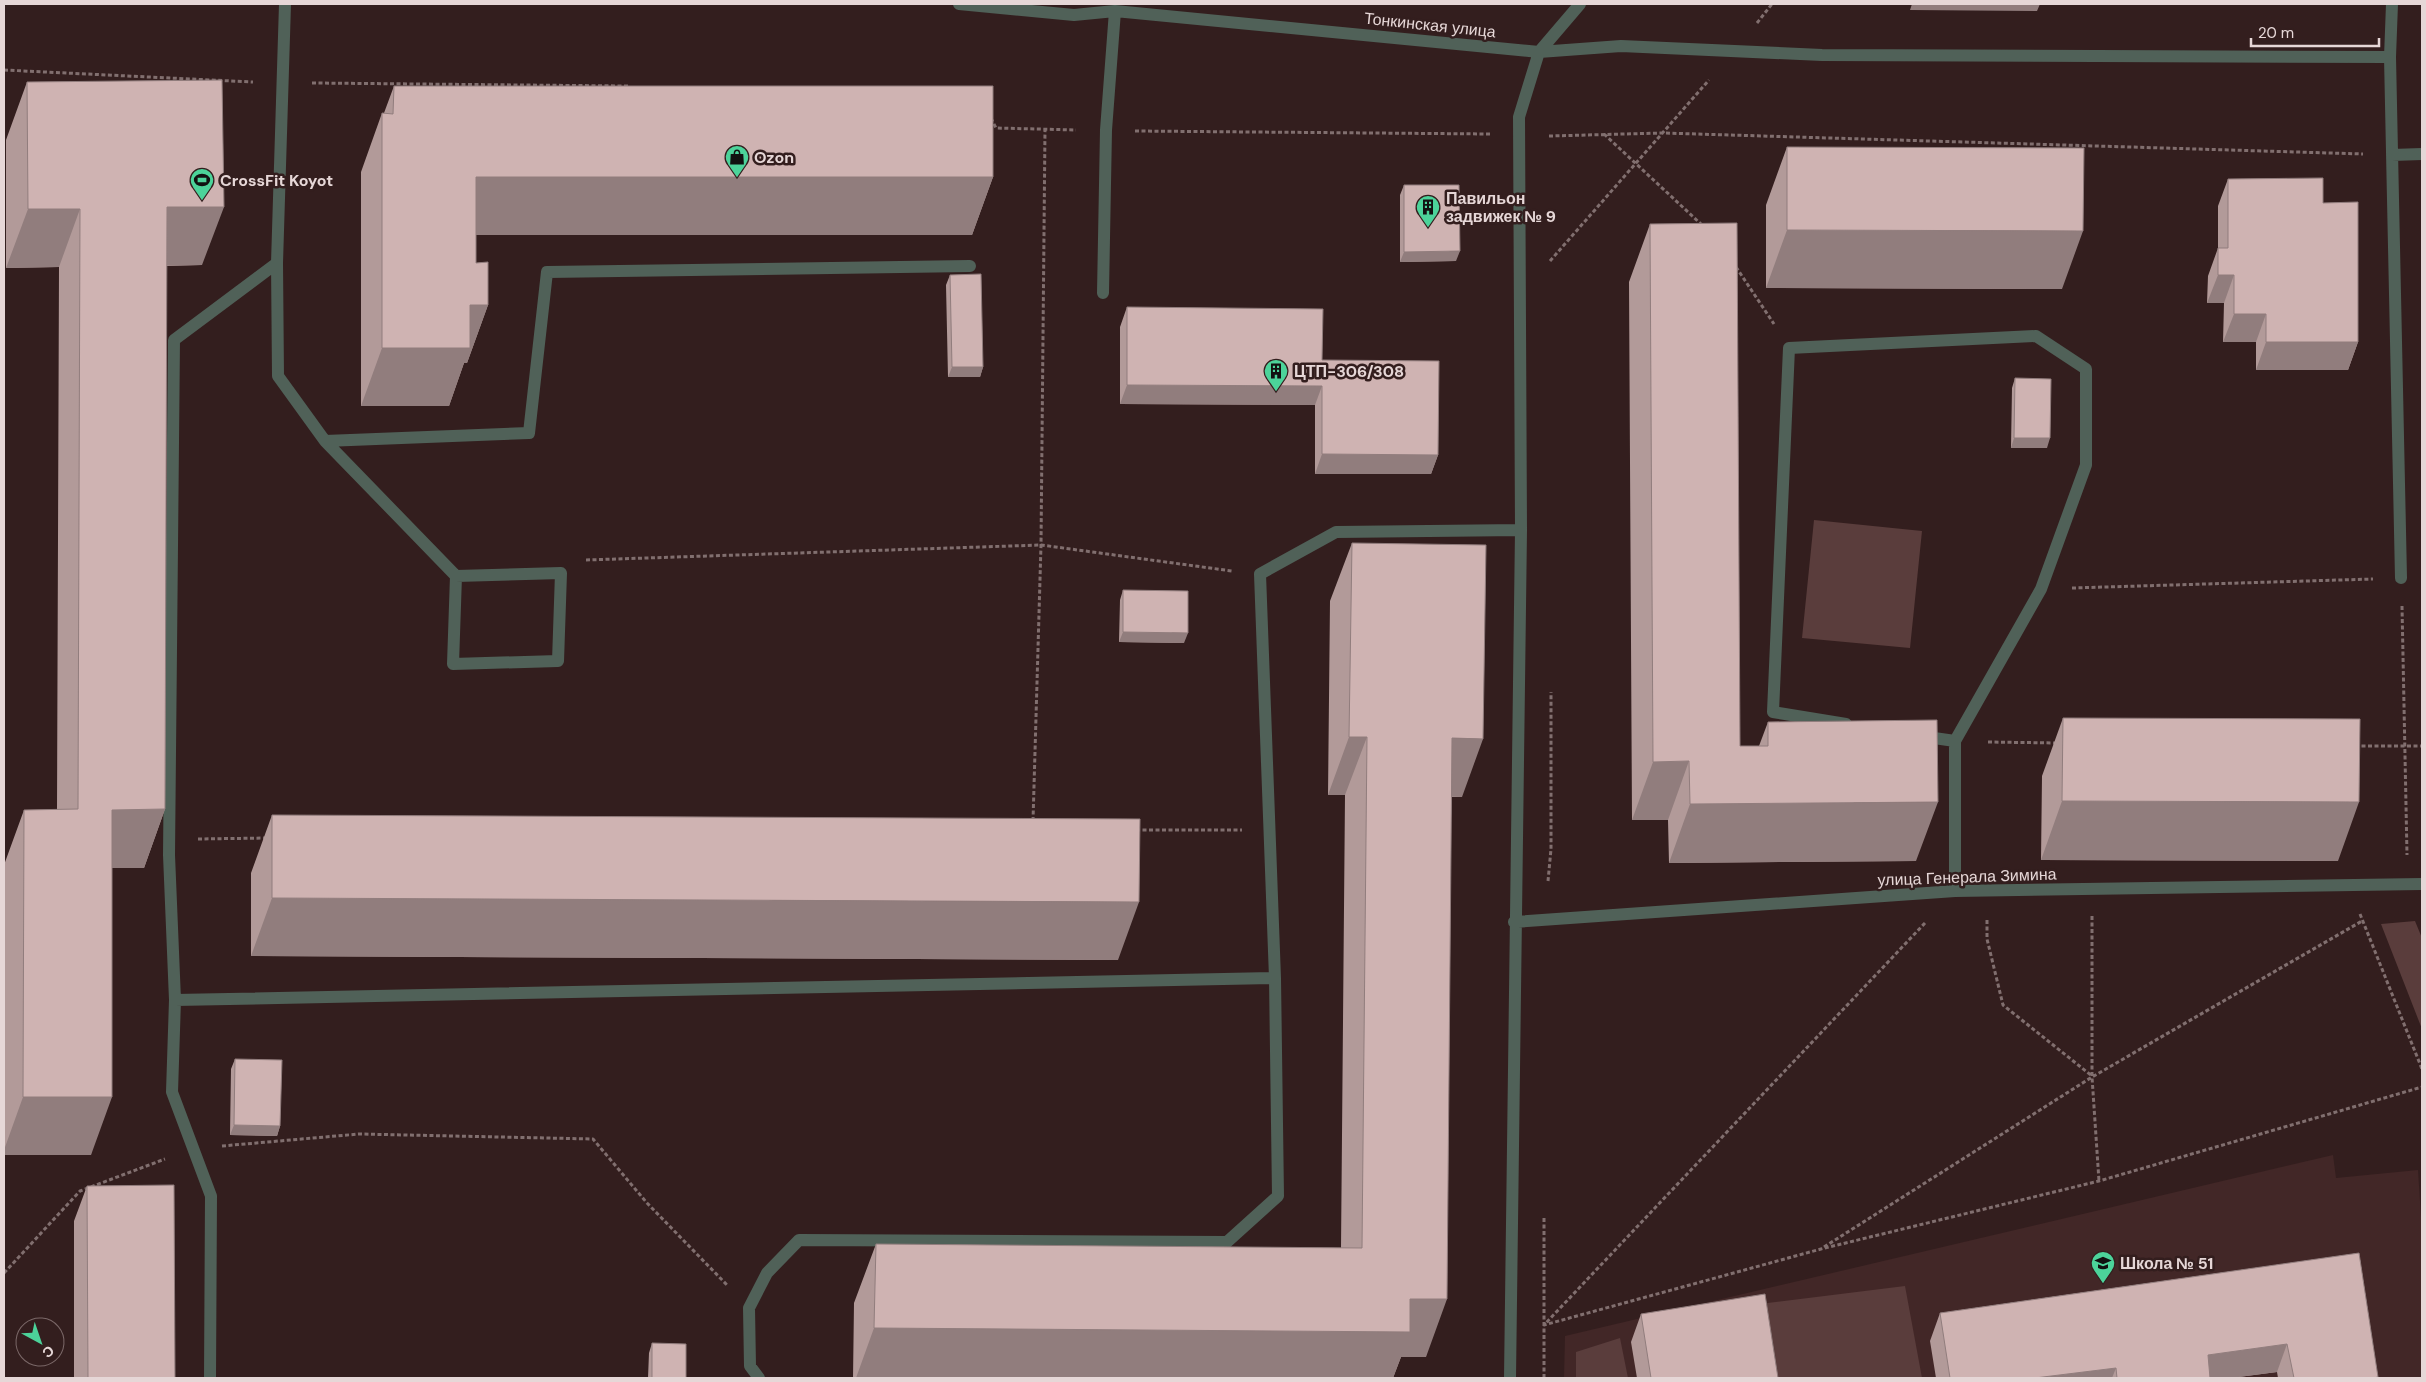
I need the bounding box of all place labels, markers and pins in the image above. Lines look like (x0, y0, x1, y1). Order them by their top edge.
shop icon: Ozon (724, 144, 750, 178)
place label: Ozon (754, 147, 794, 168)
sports icon: CrossFit Koyot (189, 167, 215, 201)
place label: CrossFit Koyot (220, 170, 333, 191)
place label: Павильон задвижек № 9 (1446, 188, 1556, 227)
building icon: Павильон задвижек № 9 (1415, 194, 1441, 228)
building icon: ЦТП-306/308 (1263, 358, 1289, 392)
place label: ЦТП-306/308 (1294, 361, 1404, 382)
school or university icon: Школа № 51 (2090, 1250, 2116, 1284)
place label: Школа № 51 (2120, 1253, 2213, 1274)

